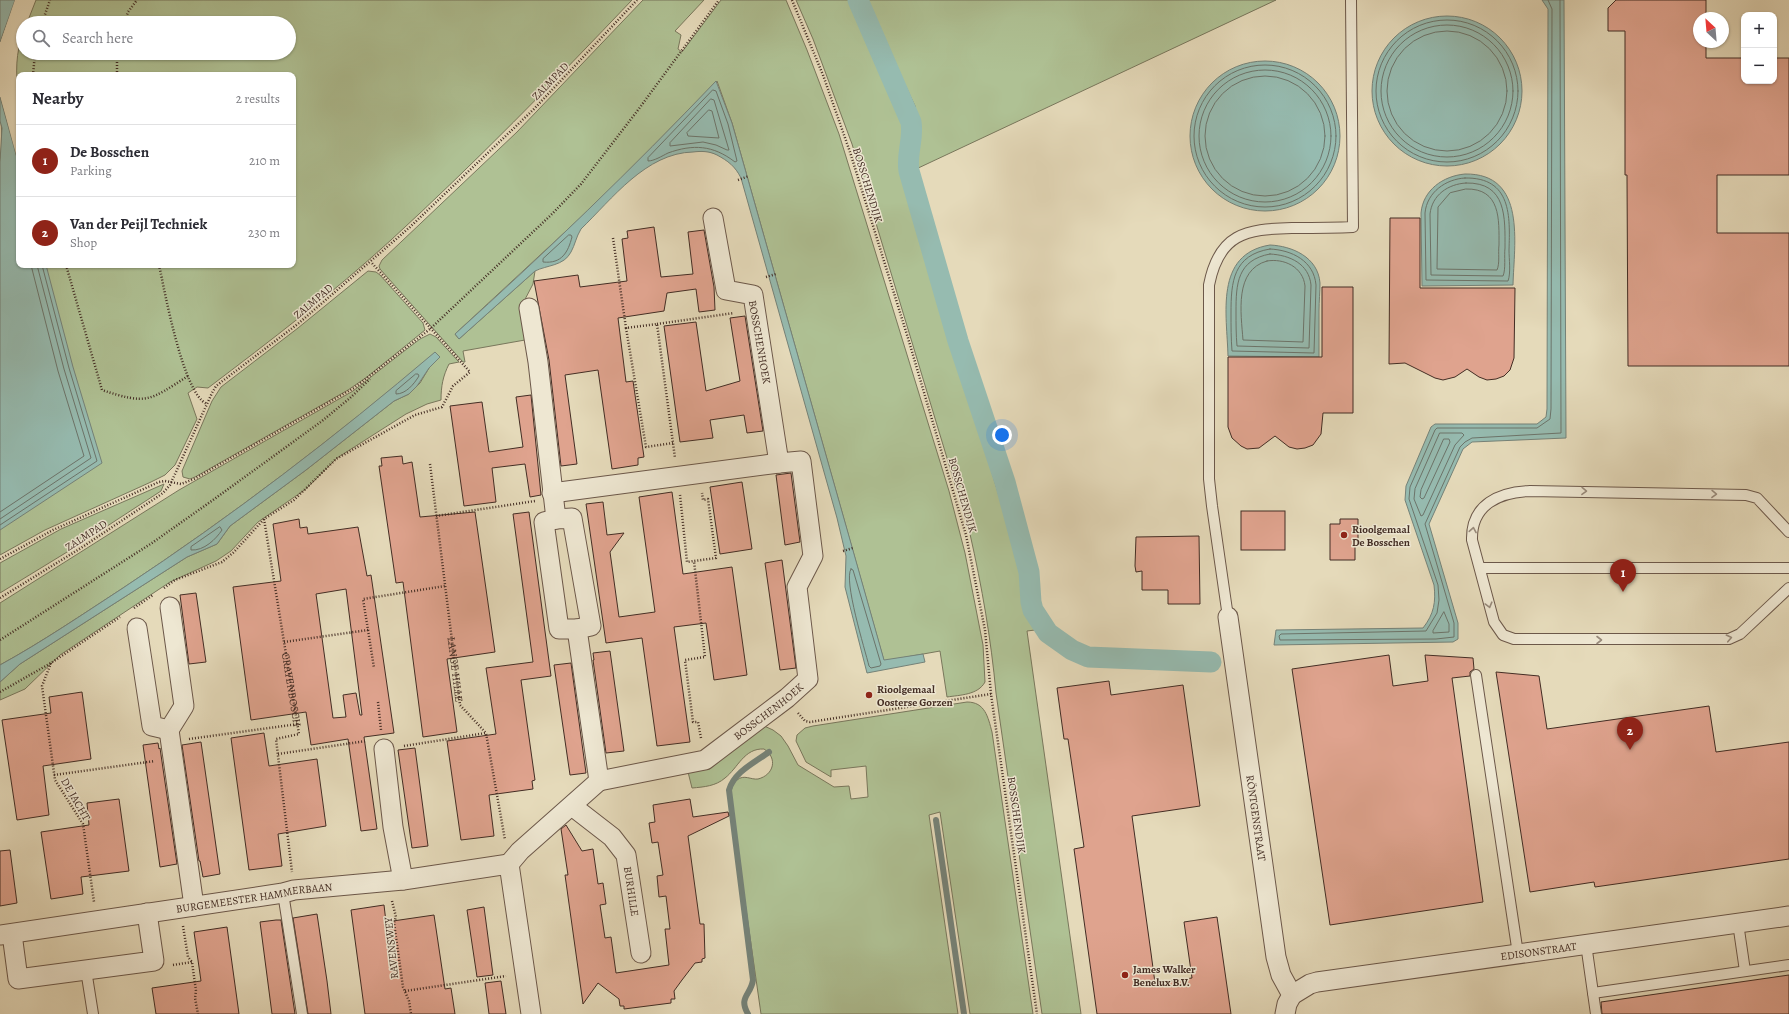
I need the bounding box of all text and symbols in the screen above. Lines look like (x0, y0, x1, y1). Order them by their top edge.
north arrow (1693, 12, 1729, 48)
map controls (1741, 12, 1777, 84)
button: + (1741, 12, 1777, 48)
search box (16, 16, 296, 60)
icon: search (30, 27, 52, 49)
text: Search here (62, 28, 133, 48)
button: − (1741, 48, 1777, 84)
street label: ZALMPAD (528, 59, 572, 104)
text: Nearby (32, 87, 83, 110)
text: 2 results (236, 90, 280, 107)
text: De Bosschen (70, 142, 149, 162)
street label: BOSSCHENDIJK (849, 146, 886, 224)
text: 1 (43, 152, 47, 169)
text: 210 m (249, 152, 280, 169)
text: Parking (70, 162, 112, 179)
text: Van der Peijl Techniek (70, 214, 207, 234)
text: 2 (42, 224, 48, 241)
text: 230 m (248, 224, 280, 241)
text: Shop (70, 234, 97, 251)
street label: ZALMPAD (290, 280, 337, 322)
street label: BOSSCHENHOEK (745, 299, 774, 385)
your location (992, 425, 1012, 445)
street label: BOSSCHENDIJK (945, 456, 980, 535)
one-way arrow (1581, 487, 1587, 496)
one-way arrow (1711, 489, 1717, 498)
street label: ZALMPAD (62, 516, 111, 555)
place label: Rioolgemaal De Bosschen (1352, 522, 1410, 550)
one-way arrow (1468, 527, 1477, 533)
marker: Rioolgemaal De Bosschen (1339, 530, 1349, 540)
pin: 1 (1610, 559, 1636, 592)
one-way arrow (1485, 602, 1493, 609)
one-way arrow (1725, 635, 1732, 643)
street label: LANGE HILLE (444, 636, 467, 703)
one-way arrow (1596, 636, 1602, 644)
street label: CRAYENBOSCH (278, 652, 305, 728)
street label: BOSSCHENHOEK (731, 680, 807, 744)
place label: Rioolgemaal Oosterse Gorzen (877, 682, 953, 710)
marker: Rioolgemaal Oosterse Gorzen (864, 690, 874, 700)
pin: 2 (1617, 717, 1643, 750)
street label: RÖNTGENSTRAAT (1242, 774, 1269, 862)
street label: DE JACHT (57, 775, 94, 823)
street label: BOSSCHENDIJK (1004, 776, 1029, 855)
street label: BURHILLE (620, 865, 642, 917)
street label: BURGEMEESTER HAMMERBAAN (175, 879, 333, 917)
street label: RAVENSWEY (381, 915, 402, 980)
street label: EDISONSTRAAT (1499, 939, 1578, 964)
place label: James Walker Benelux B.V. (1133, 962, 1196, 990)
marker: James Walker Benelux B.V. (1120, 970, 1130, 980)

